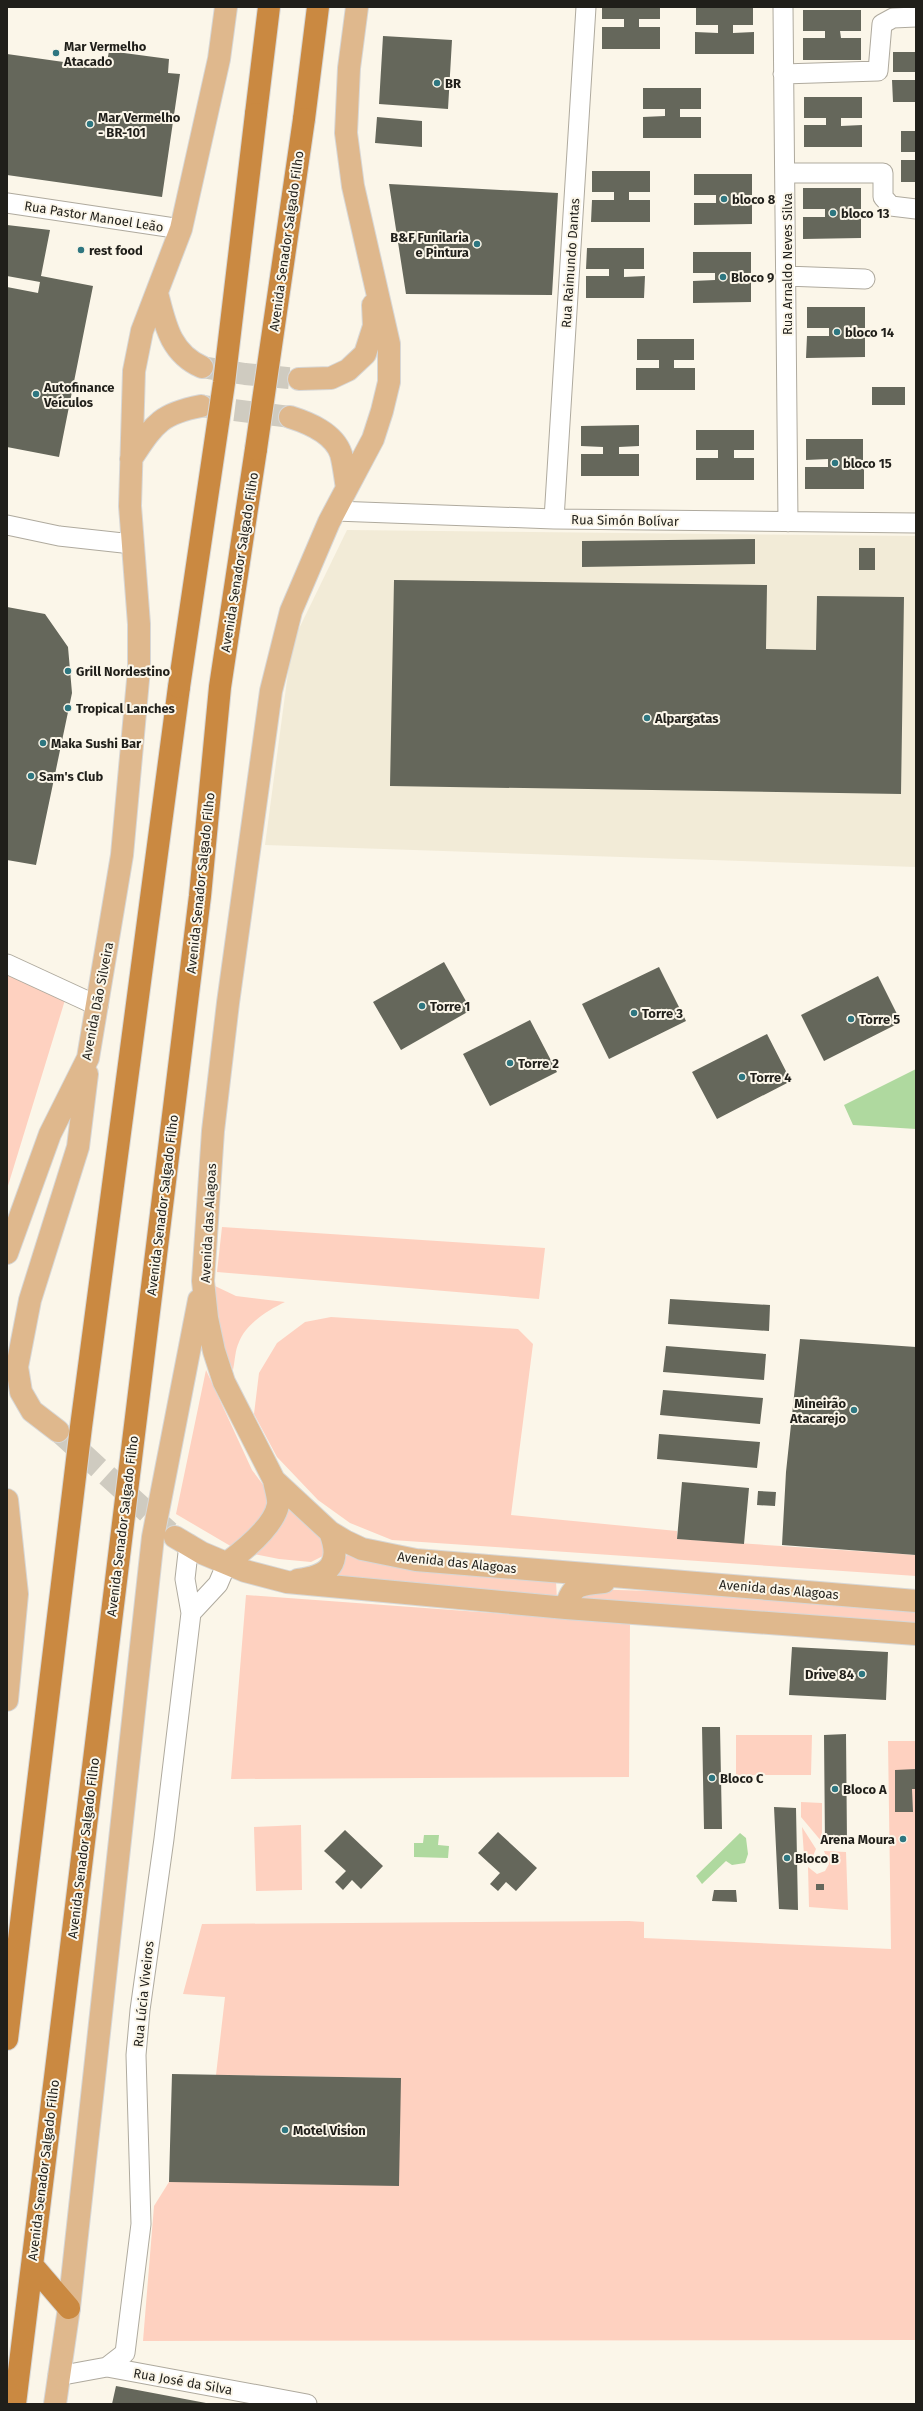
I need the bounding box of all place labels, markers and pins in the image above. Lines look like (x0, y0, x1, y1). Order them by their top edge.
place label: Mar Vermelho Atacado (63, 39, 147, 69)
marker: Mar Vermelho Atacado (51, 48, 61, 58)
place label: BR (445, 76, 462, 91)
marker: BR (432, 78, 442, 88)
place label: Mar Vermelho - BR-101 (98, 110, 181, 140)
marker: Mar Vermelho - BR-101 (85, 119, 95, 129)
place label: bloco 8 (732, 192, 776, 207)
marker: bloco 8 (719, 194, 729, 204)
place label: bloco 13 (841, 206, 890, 221)
marker: bloco 13 (828, 208, 838, 218)
place label: B&F Funilaria e Pintura (390, 230, 469, 260)
marker: B&F Funilaria e Pintura (472, 239, 482, 249)
place label: rest food (89, 243, 143, 258)
marker: rest food (76, 245, 86, 255)
place label: Bloco 9 (731, 270, 774, 285)
marker: Bloco 9 (718, 272, 728, 282)
place label: bloco 14 (845, 325, 895, 340)
marker: bloco 14 (832, 327, 842, 337)
place label: Autofinance Veículos (43, 380, 115, 410)
marker: Autofinance Veículos (31, 389, 41, 399)
place label: bloco 15 (843, 456, 892, 471)
marker: bloco 15 (830, 458, 840, 468)
place label: Grill Nordestino (76, 664, 171, 679)
marker: Grill Nordestino (63, 666, 73, 676)
place label: Tropical Lanches (76, 701, 176, 716)
marker: Tropical Lanches (63, 703, 73, 713)
place label: Alpargatas (654, 711, 719, 726)
marker: Alpargatas (642, 713, 652, 723)
place label: Maka Sushi Bar (51, 736, 142, 751)
marker: Maka Sushi Bar (38, 738, 48, 748)
place label: Sam's Club (39, 769, 103, 784)
marker: Sam's Club (26, 771, 36, 781)
place label: Torre 1 (430, 999, 470, 1014)
marker: Torre 1 (417, 1001, 427, 1011)
place label: Torre 3 (642, 1006, 683, 1021)
marker: Torre 3 (629, 1008, 639, 1018)
place label: Torre 5 (859, 1012, 900, 1027)
marker: Torre 5 (846, 1014, 856, 1024)
place label: Torre 2 (518, 1056, 559, 1071)
marker: Torre 2 (505, 1058, 515, 1068)
place label: Torre 4 (750, 1070, 792, 1085)
marker: Torre 4 (737, 1072, 747, 1082)
place label: Mineirão Atacarejo (789, 1396, 846, 1426)
marker: Mineirão Atacarejo (849, 1405, 859, 1415)
place label: Drive 84 (805, 1667, 855, 1682)
marker: Drive 84 (857, 1669, 867, 1679)
place label: Bloco C (720, 1771, 764, 1786)
marker: Bloco C (707, 1773, 717, 1783)
place label: Bloco A (843, 1782, 887, 1797)
marker: Bloco A (830, 1784, 840, 1794)
place label: Arena Moura (819, 1832, 895, 1847)
marker: Arena Moura (898, 1834, 908, 1844)
place label: Bloco B (795, 1851, 839, 1866)
marker: Bloco B (782, 1853, 792, 1863)
place label: Motel Vision (293, 2123, 366, 2138)
marker: Motel Vision (280, 2125, 290, 2135)

